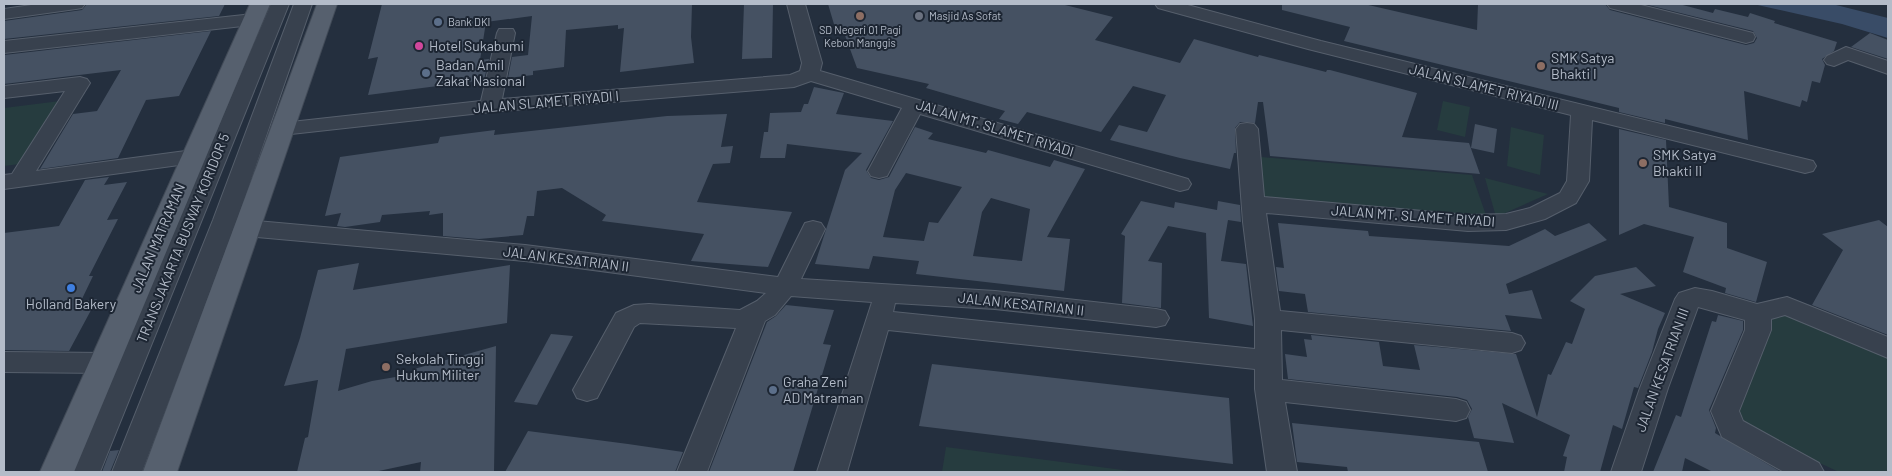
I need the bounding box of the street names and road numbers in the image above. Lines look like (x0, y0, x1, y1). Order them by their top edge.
street label: JALAN SLAMET RIYADI III (1408, 60, 1561, 113)
street label: JALAN SLAMET RIYADI I (472, 87, 620, 116)
street label: JALAN MT. SLAMET RIYADI (914, 95, 1076, 160)
street label: TRANSJAKARTA BUSWAY KORIDOR 5 (133, 131, 232, 345)
street label: JALAN MATRAMAN (127, 181, 188, 295)
street label: JALAN MT. SLAMET RIYADI (1331, 201, 1496, 230)
street label: JALAN KESATRIAN II (502, 242, 630, 275)
street label: JALAN KESATRIAN II (957, 288, 1085, 319)
street label: JALAN KESATRIAN III (1631, 306, 1692, 434)

